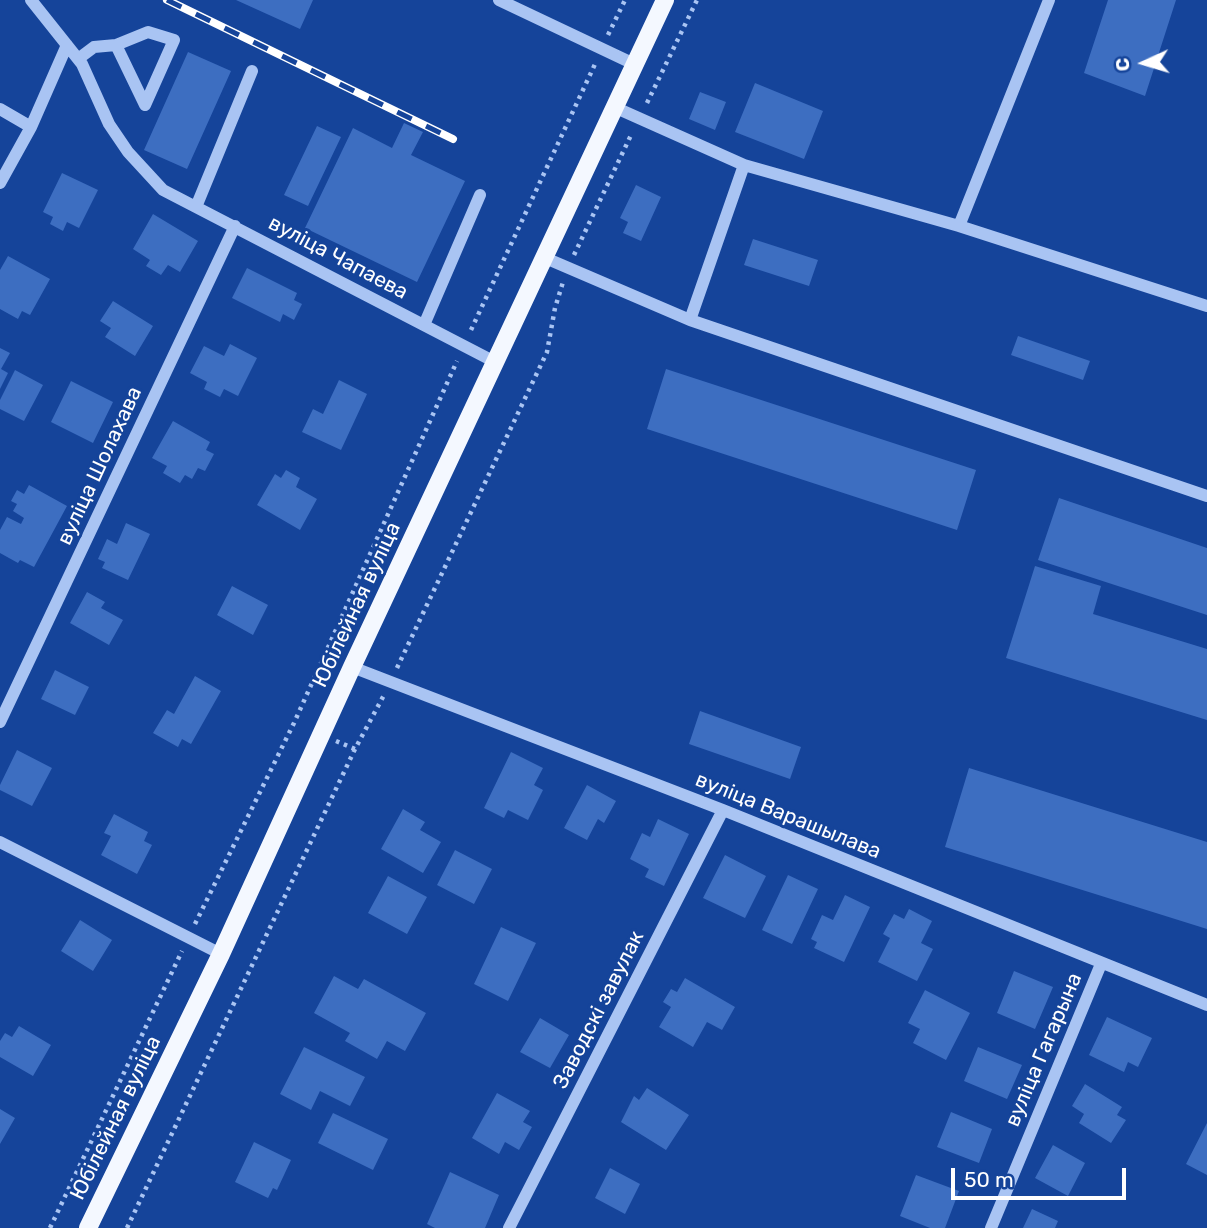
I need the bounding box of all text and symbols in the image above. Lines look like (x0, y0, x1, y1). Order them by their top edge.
north arrow (1109, 28, 1179, 98)
text: С (1111, 57, 1134, 72)
street label: вуліца Чапаева (264, 211, 412, 305)
street label: вуліца Шолахава (52, 383, 148, 549)
street label: Юбілейная вуліца (308, 518, 406, 692)
street label: вуліца Варашылава (692, 767, 884, 865)
street label: Заводскі завулак (548, 927, 650, 1093)
street label: вуліца Гагарына (1000, 969, 1088, 1131)
street label: Юбілейная вуліца (65, 1032, 167, 1204)
scale bar (955, 1154, 1130, 1198)
text: 50 m (964, 1167, 1014, 1192)

